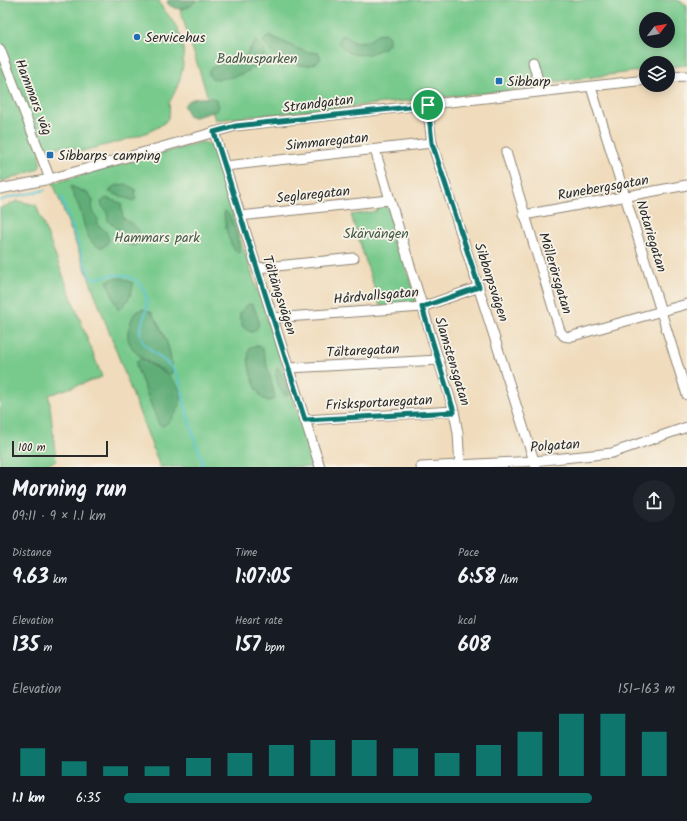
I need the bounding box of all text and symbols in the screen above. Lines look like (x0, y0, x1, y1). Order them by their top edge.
north arrow (639, 12, 675, 48)
map controls (639, 12, 675, 92)
place label: Servicehus (145, 27, 205, 49)
marker: Servicehus (132, 32, 142, 42)
park label: Badhusparken (217, 48, 297, 70)
street label: Hammars väg (8, 56, 58, 139)
button: layers (639, 56, 675, 92)
place label: Sibbarp (507, 71, 551, 93)
marker: Sibbarp (494, 76, 504, 86)
pin (411, 88, 445, 122)
street label: Strandgatan (281, 89, 355, 119)
icon: arrive (417, 94, 439, 116)
street label: Simmaregatan (285, 127, 370, 157)
place label: Sibbarps camping (58, 145, 161, 167)
marker: Sibbarps camping (45, 150, 55, 160)
street label: Runebergsgatan (556, 169, 651, 207)
street label: Seglaregatan (275, 180, 351, 210)
street label: Notariegatan (630, 197, 672, 275)
park label: Skärvängen (343, 223, 409, 245)
park label: Hammars park (114, 227, 200, 249)
street label: Möllerörsgatan (532, 230, 578, 317)
street label: Sibbarpsvägen (468, 240, 514, 325)
street label: Tältängsvägen (256, 253, 302, 338)
street label: Hårdvallsgatan (333, 281, 420, 311)
street label: Slamstensgatan (428, 314, 476, 409)
street label: Tältaregatan (326, 338, 400, 364)
street label: Frisksportaregatan (325, 389, 433, 417)
street label: Polgatan (529, 433, 581, 459)
scale bar (12, 439, 108, 458)
text: 100 m (18, 439, 46, 457)
text: Morning run (12, 473, 127, 508)
button: share (633, 480, 675, 522)
text: 09:11 · 9 × 1.1 km (12, 506, 106, 527)
text: Distance (12, 544, 52, 562)
text: Time (235, 544, 257, 562)
text: Pace (458, 544, 479, 562)
text: 9.63 (12, 562, 49, 594)
text: 1:07:05 (235, 562, 291, 594)
text: 6:58 (458, 562, 496, 594)
text: km (49, 571, 67, 589)
text: /km (496, 571, 518, 589)
text: Elevation (12, 612, 54, 630)
text: Heart rate (235, 612, 283, 630)
text: kcal (458, 612, 476, 630)
text: 135 (12, 630, 39, 662)
text: 157 (235, 630, 261, 662)
text: 608 (458, 630, 491, 662)
text: m (39, 639, 52, 657)
text: bpm (261, 639, 285, 657)
text: Elevation (12, 679, 61, 700)
text: 151–163 m (618, 679, 675, 700)
text: 1.1 km (12, 788, 45, 809)
text: 6:35 (76, 788, 101, 809)

